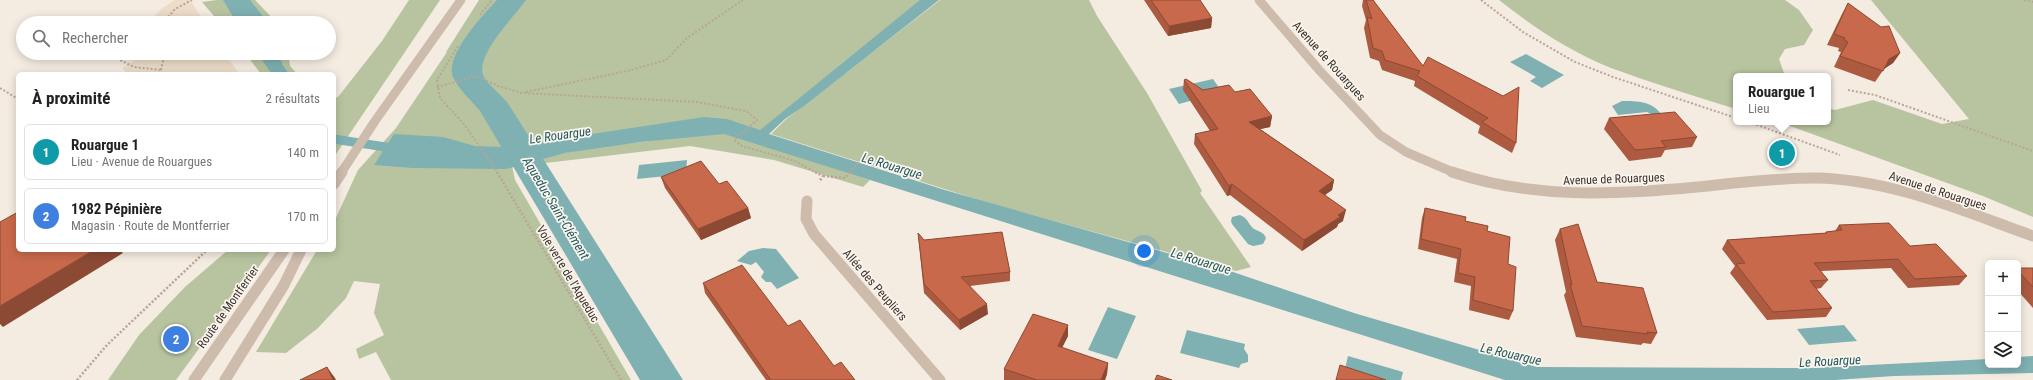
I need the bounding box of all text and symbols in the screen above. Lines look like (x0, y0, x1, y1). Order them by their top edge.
search box (16, 16, 336, 60)
street label: Avenue de Rouargues (1290, 18, 1368, 104)
icon: search (30, 27, 52, 49)
text: Rechercher (62, 29, 128, 47)
popup (1733, 73, 1831, 125)
text: Rouargue 1 (1748, 83, 1816, 101)
text: À proximité (32, 88, 110, 108)
text: 2 résultats (266, 91, 320, 106)
text: Lieu (1748, 101, 1769, 116)
water label: Le Rouargue (528, 123, 592, 147)
text: Rouargue 1 (71, 136, 139, 154)
pin: 1 (1769, 138, 1795, 168)
text: 1 (43, 145, 49, 160)
text: 140 m (287, 145, 319, 160)
water label: Le Rouargue (860, 150, 924, 182)
water label: Aqueduc Saint-Clément (519, 153, 593, 262)
text: Lieu · Avenue de Rouargues (71, 154, 212, 169)
street label: Avenue de Rouargues (1887, 169, 1989, 213)
street label: Avenue de Rouargues (1563, 170, 1665, 188)
text: 1982 Pépinière (71, 200, 162, 218)
text: 2 (43, 209, 49, 224)
text: 170 m (287, 209, 319, 224)
text: Magasin · Route de Montferrier (71, 218, 230, 233)
street label: Voie verte de l'Aqueduc (534, 223, 603, 325)
your location (1134, 241, 1154, 261)
water label: Le Rouargue (1169, 245, 1233, 277)
street label: Allée des Peupliers (840, 246, 910, 324)
map controls (1985, 260, 2021, 368)
button: + (1985, 260, 2021, 296)
street label: Route de Montferrier (194, 263, 262, 351)
button: − (1985, 296, 2021, 332)
pin: 2 (163, 324, 189, 354)
button: layers (1985, 332, 2021, 368)
water label: Le Rouargue (1479, 340, 1543, 368)
water label: Le Rouargue (1799, 352, 1861, 370)

